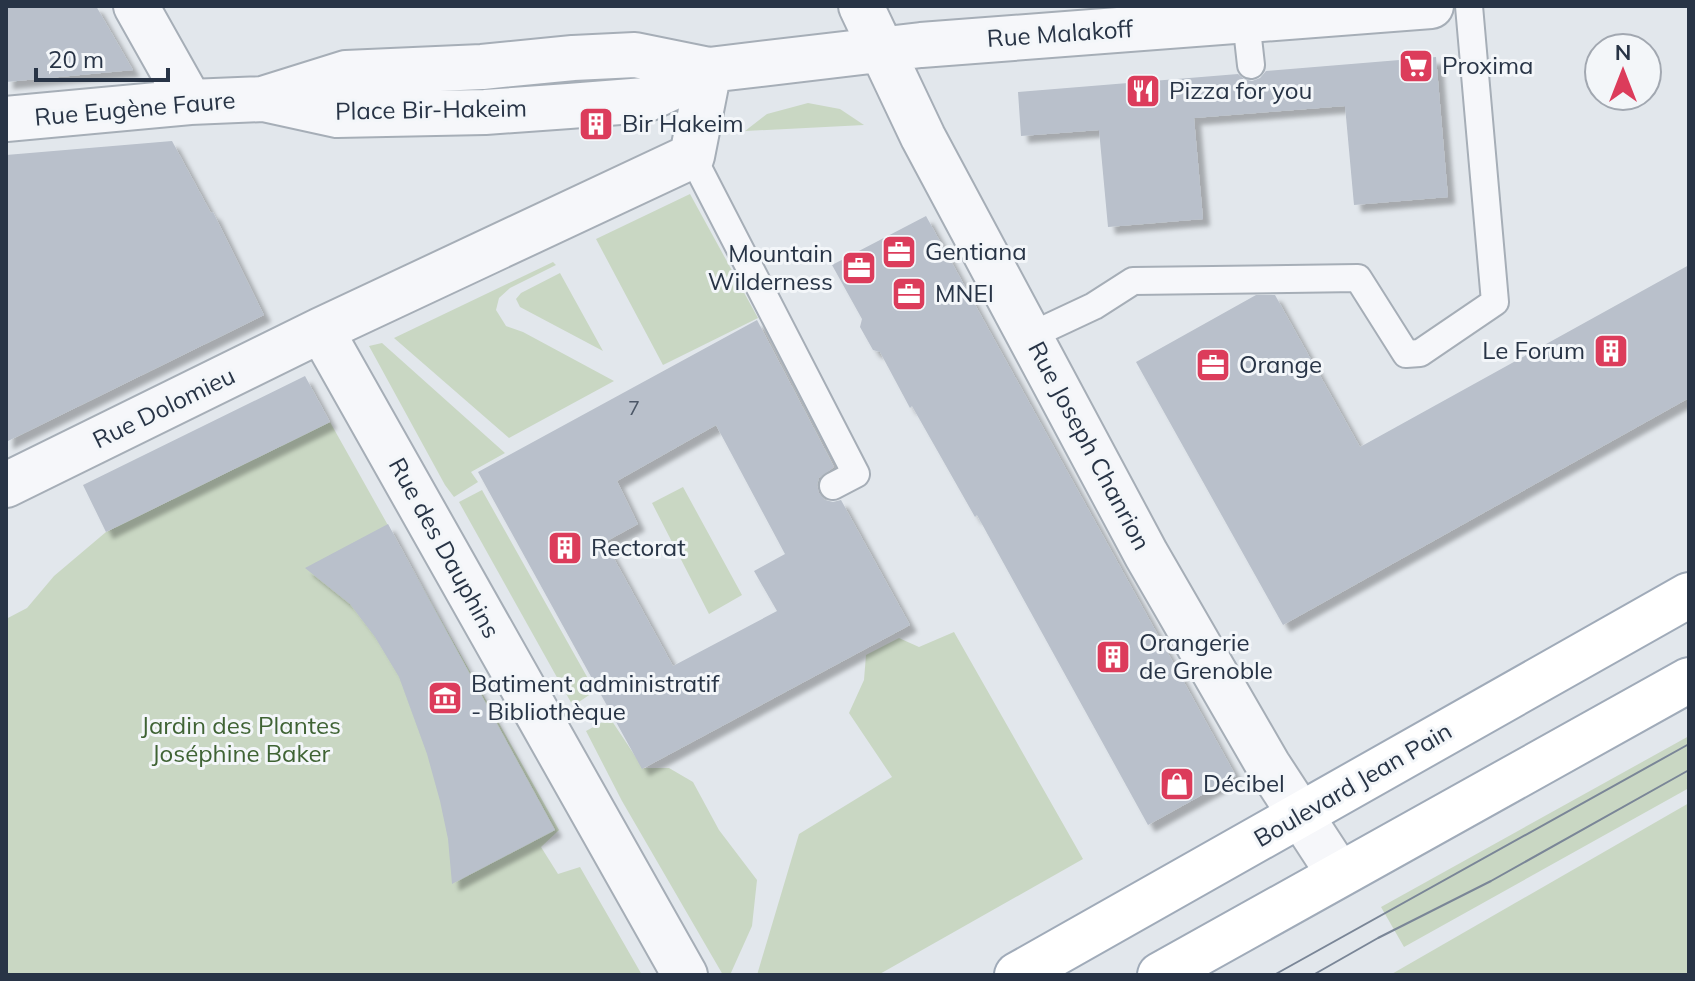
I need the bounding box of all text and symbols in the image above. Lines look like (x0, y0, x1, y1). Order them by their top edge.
street label: Rue Malakoff (986, 13, 1135, 53)
scale bar (36, 32, 168, 82)
north arrow (1583, 32, 1663, 112)
text: N (1615, 38, 1631, 66)
text: 20 m (48, 44, 104, 74)
supermarket icon: Proxima (1397, 47, 1435, 85)
place label: Proxima (1442, 50, 1533, 80)
restaurant icon: Pizza for you (1124, 72, 1162, 110)
place label: Pizza for you (1169, 75, 1312, 105)
street label: Rue Eugène Faure (33, 84, 237, 132)
street label: Place Bir-Hakeim (335, 92, 527, 126)
building icon: Bir Hakeim (577, 105, 615, 143)
place label: Bir Hakeim (622, 108, 744, 138)
office icon: Gentiana (880, 233, 918, 271)
place label: Gentiana (925, 236, 1027, 266)
place label: Mountain Wilderness (708, 238, 833, 296)
office icon: Mountain Wilderness (840, 249, 878, 287)
office icon: MNEI (890, 275, 928, 313)
place label: MNEI (935, 278, 994, 308)
building icon: Le Forum (1592, 332, 1630, 370)
place label: Le Forum (1482, 335, 1585, 365)
street label: Rue Joseph Chanrion (1022, 336, 1158, 555)
office icon: Orange (1194, 346, 1232, 384)
place label: Orange (1239, 349, 1322, 379)
street label: Rue Dolomieu (88, 360, 240, 454)
house number: 7 (628, 395, 640, 420)
street label: Rue des Dauphins (383, 452, 507, 643)
building icon: Rectorat (546, 529, 584, 567)
place label: Rectorat (591, 532, 686, 562)
place label: Orangerie de Grenoble (1139, 627, 1273, 685)
building icon: Orangerie de Grenoble (1094, 638, 1132, 676)
place label: Batiment administratif - Bibliothèque (471, 668, 720, 726)
museum icon: Batiment administratif - Bibliothèque (426, 679, 464, 717)
park label: Jardin des Plantes Joséphine Baker (141, 710, 341, 768)
street label: Boulevard Jean Pain (1248, 715, 1457, 853)
shop icon: Décibel (1158, 765, 1196, 803)
place label: Décibel (1203, 768, 1285, 798)

